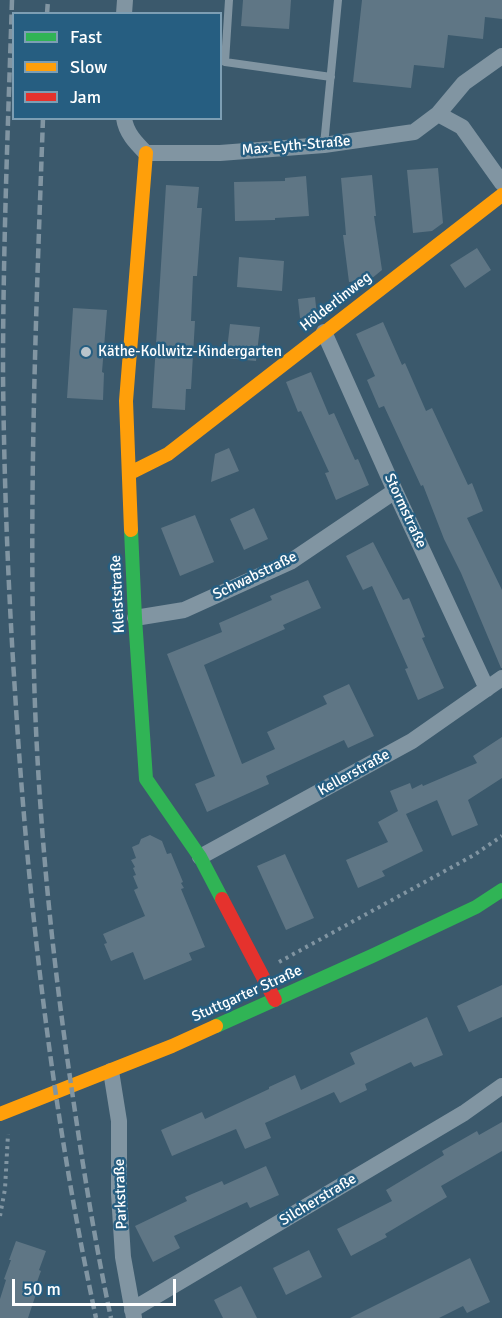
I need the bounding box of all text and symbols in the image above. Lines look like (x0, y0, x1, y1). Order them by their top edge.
legend (12, 12, 222, 120)
text: Fast (70, 26, 102, 48)
text: Slow (70, 56, 107, 78)
text: Jam (70, 86, 101, 108)
street label: Max-Eyth-Straße (241, 132, 351, 160)
street label: Hölderlinweg (297, 269, 375, 335)
place label: Käthe-Kollwitz-Kindergarten (98, 343, 282, 361)
marker: Käthe-Kollwitz-Kindergarten (79, 345, 93, 359)
street label: Stormstraße (380, 471, 430, 551)
street label: Schwabstraße (210, 548, 300, 604)
street label: Kleiststraße (107, 554, 129, 634)
street label: Kellerstraße (315, 746, 393, 800)
street label: Stuttgarter Straße (189, 962, 305, 1026)
street label: Parkstraße (111, 1158, 131, 1230)
street label: Silcherstraße (276, 1170, 360, 1230)
scale bar (15, 1267, 178, 1305)
text: 50 m (23, 1278, 61, 1300)

